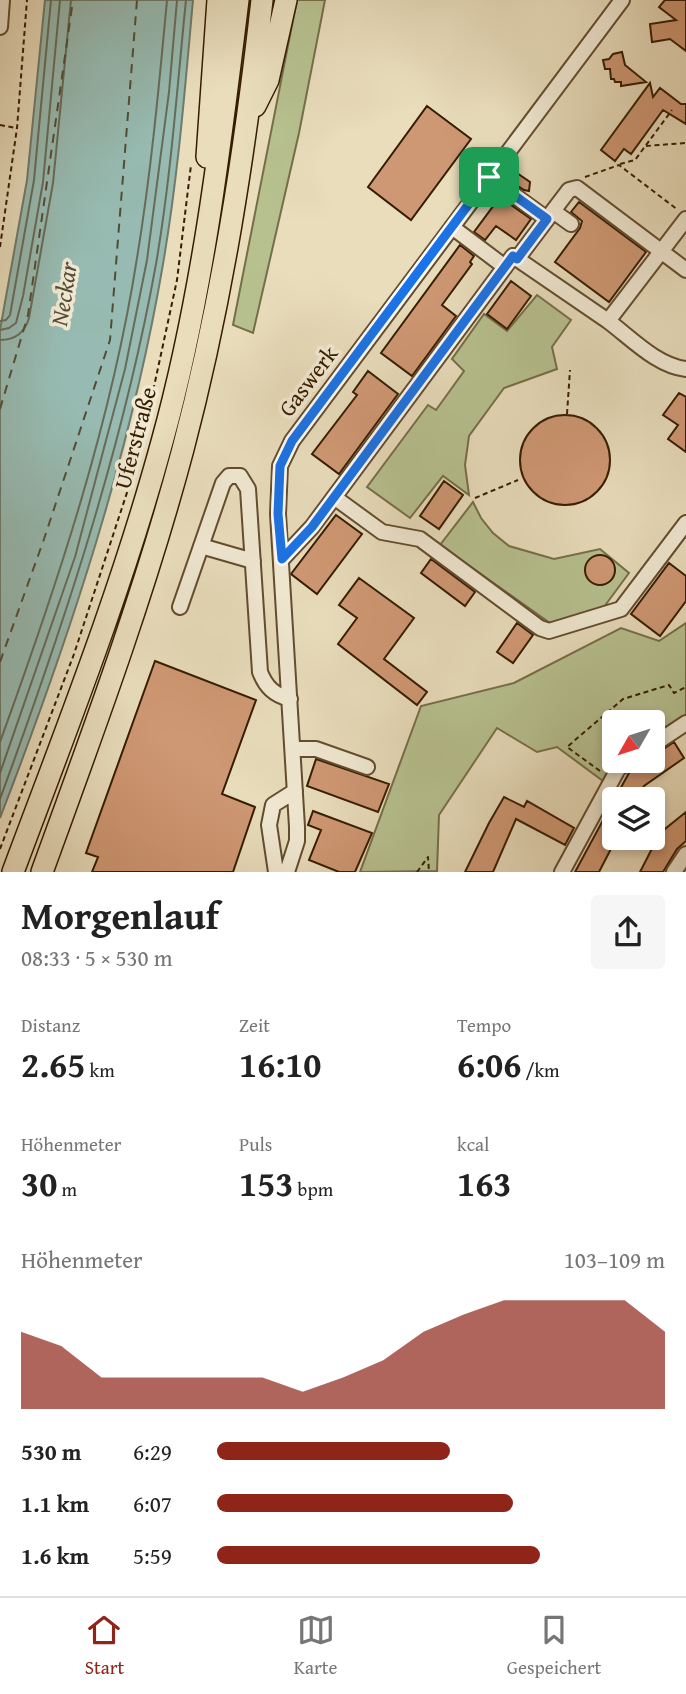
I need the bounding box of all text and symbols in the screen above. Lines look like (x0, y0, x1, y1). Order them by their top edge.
pin (459, 147, 519, 207)
icon: arrive (470, 158, 508, 196)
water label: Neckar (41, 258, 86, 330)
street label: Gaswerk (270, 338, 345, 423)
street label: Uferstraße (105, 383, 164, 493)
north arrow (602, 710, 665, 774)
map controls (602, 710, 665, 850)
button: layers (602, 787, 665, 850)
text: Morgenlauf (21, 887, 219, 943)
button: share (591, 895, 665, 969)
text: 08:33 · 5 × 530 m (21, 941, 173, 974)
text: Distanz (21, 1011, 80, 1039)
text: Zeit (239, 1011, 270, 1039)
text: Tempo (457, 1011, 511, 1039)
text: 2.65 (21, 1039, 85, 1090)
text: 16:10 (239, 1039, 321, 1090)
text: 6:06 (457, 1039, 521, 1090)
text: km (85, 1056, 115, 1084)
text: /km (521, 1056, 560, 1084)
text: Höhenmeter (21, 1130, 121, 1158)
text: Puls (239, 1130, 272, 1158)
text: kcal (457, 1130, 489, 1158)
text: 30 (21, 1158, 57, 1209)
text: 153 (239, 1158, 293, 1209)
text: 163 (457, 1158, 511, 1209)
text: m (57, 1175, 77, 1203)
text: bpm (293, 1175, 333, 1203)
text: Höhenmeter (21, 1243, 143, 1276)
text: 103–109 m (564, 1243, 665, 1276)
text: 530 m (21, 1435, 82, 1468)
text: 6:29 (133, 1435, 172, 1468)
text: 1.1 km (21, 1487, 89, 1520)
text: 6:07 (133, 1487, 172, 1520)
text: 1.6 km (21, 1539, 89, 1572)
text: 5:59 (133, 1539, 172, 1572)
tab: Start (85, 1611, 124, 1681)
tab: Karte (294, 1611, 337, 1681)
tab: Gespeichert (507, 1611, 601, 1681)

